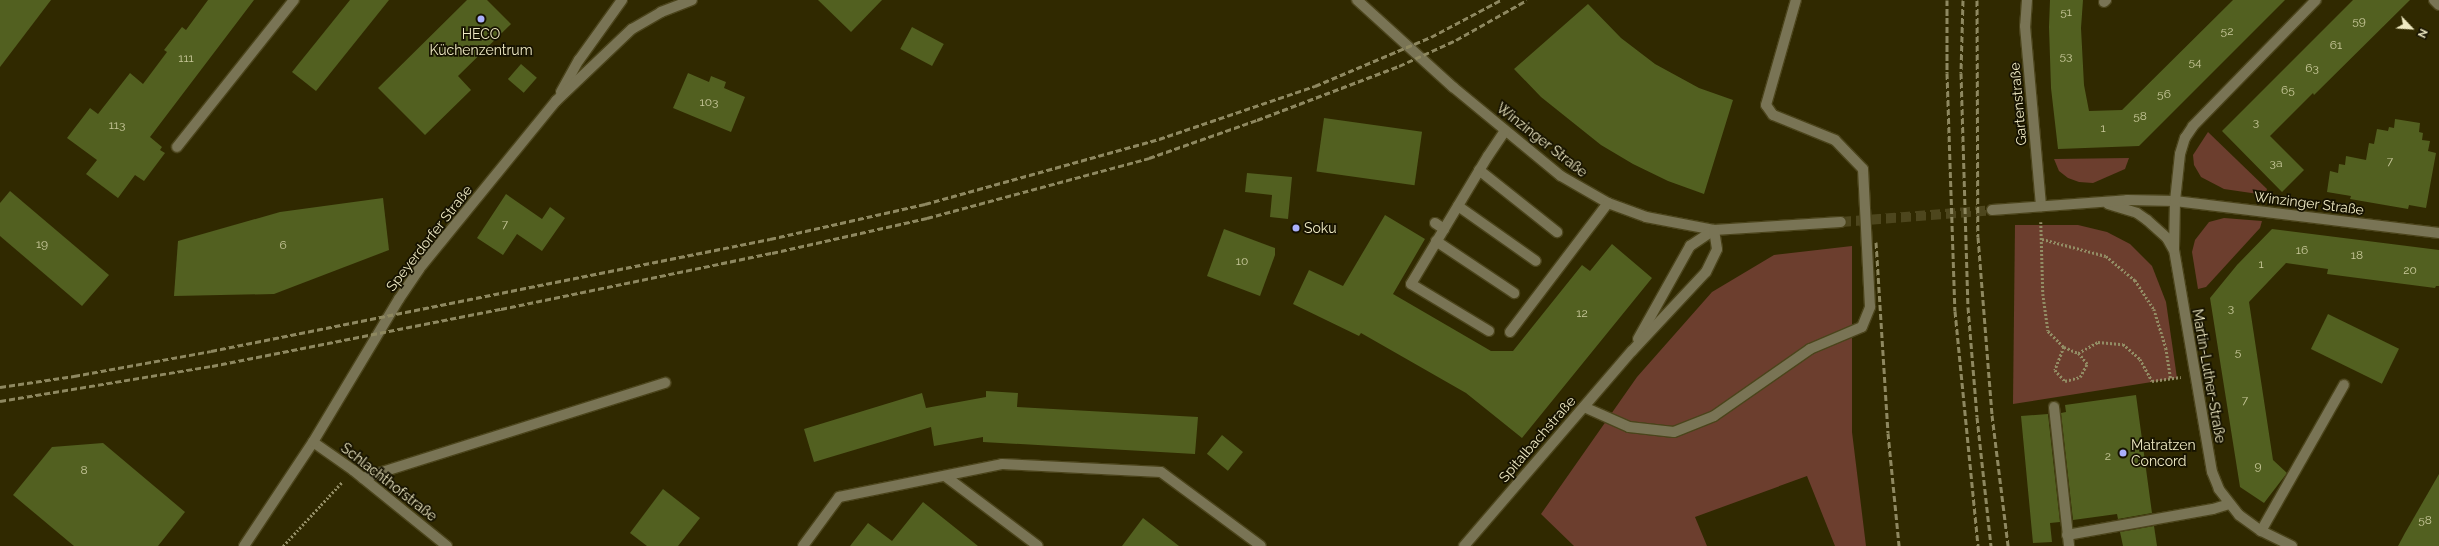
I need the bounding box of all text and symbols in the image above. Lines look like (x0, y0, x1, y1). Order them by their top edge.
house number: 51 (2060, 6, 2072, 20)
north arrow (2391, 8, 2431, 48)
marker: HECO Küchenzentrum (476, 14, 486, 24)
house number: 59 (2352, 15, 2366, 29)
house number: 52 (2221, 25, 2233, 39)
place label: HECO Küchenzentrum (429, 26, 533, 58)
text: N (2415, 27, 2430, 40)
house number: 61 (2330, 39, 2342, 53)
house number: 53 (2060, 50, 2072, 64)
house number: 111 (178, 52, 194, 66)
house number: 54 (2188, 56, 2202, 70)
street label: Gartenstraße (2006, 62, 2030, 146)
house number: 63 (2305, 62, 2319, 76)
house number: 65 (2281, 84, 2295, 98)
house number: 56 (2157, 88, 2171, 102)
house number: 103 (700, 96, 718, 110)
street label: Winzinger Straße (1493, 99, 1591, 181)
house number: 58 (2133, 110, 2147, 124)
house number: 3 (2253, 116, 2259, 130)
house number: 113 (109, 119, 125, 133)
house number: 1 (2100, 122, 2106, 136)
house number: 7 (2387, 155, 2393, 169)
house number: 3a (2270, 157, 2282, 171)
street label: Speyerdorfer Straße (382, 182, 476, 294)
street label: Winzinger Straße (2253, 188, 2365, 218)
house number: 7 (502, 218, 508, 232)
place label: Soku (1304, 220, 1337, 236)
marker: Soku (1291, 223, 1301, 233)
house number: 19 (36, 238, 48, 252)
house number: 6 (279, 239, 287, 253)
house number: 16 (2296, 244, 2308, 258)
house number: 18 (2351, 249, 2363, 263)
house number: 10 (1236, 255, 1248, 269)
house number: 1 (2258, 258, 2264, 272)
house number: 20 (2403, 264, 2417, 278)
house number: 3 (2228, 302, 2234, 316)
house number: 12 (1576, 307, 1588, 321)
street label: Martin-Luther-Straße (2189, 308, 2229, 444)
house number: 5 (2235, 346, 2241, 360)
street label: Spitalbachstraße (1495, 393, 1579, 485)
house number: 7 (2242, 394, 2248, 408)
place label: Matratzen Concord (2131, 437, 2196, 470)
street label: Schlachthofstraße (338, 439, 440, 525)
marker: Matratzen Concord (2118, 448, 2128, 458)
house number: 2 (2105, 450, 2111, 464)
house number: 9 (2254, 460, 2262, 474)
house number: 8 (80, 464, 88, 478)
house number: 58 (2418, 514, 2432, 528)

